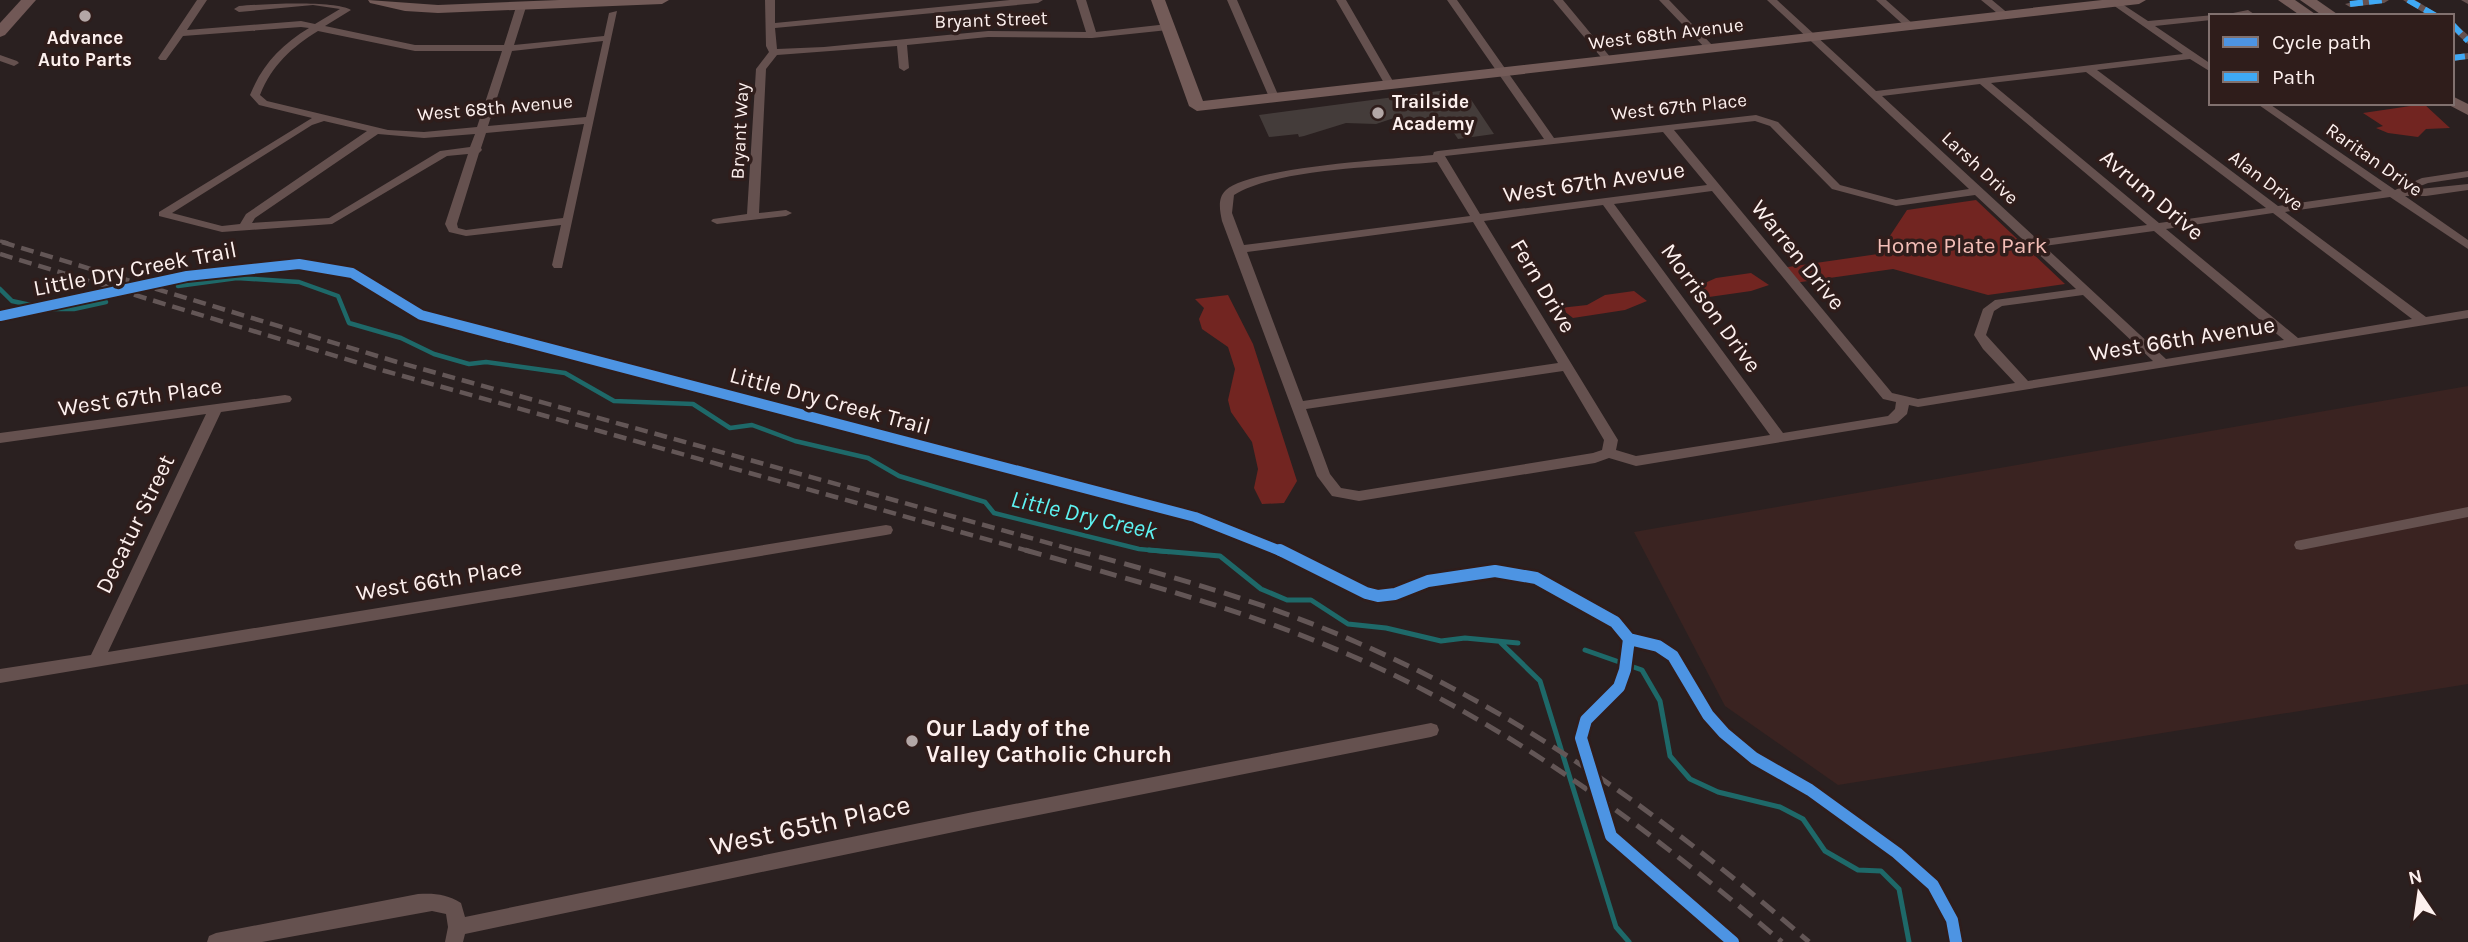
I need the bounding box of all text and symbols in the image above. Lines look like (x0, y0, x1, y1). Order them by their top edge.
street label: Bryant Street (934, 7, 1048, 33)
marker: Advance Auto Parts (77, 8, 93, 24)
street label: West 68th Avenue (1587, 14, 1745, 54)
legend (2209, 14, 2454, 105)
place label: Advance Auto Parts (38, 27, 132, 71)
text: Cycle path (2272, 30, 2372, 54)
text: Path (2272, 65, 2316, 89)
street label: Bryant Way (726, 82, 754, 180)
street label: West 67th Place (1610, 89, 1748, 125)
street label: West 68th Avenue (416, 90, 574, 126)
place label: Trailside Academy (1392, 91, 1475, 135)
marker: Trailside Academy (1370, 105, 1386, 121)
street label: Raritan Drive (2322, 119, 2426, 201)
street label: Larsh Drive (1937, 127, 2023, 209)
street label: Avrum Drive (2095, 144, 2209, 246)
street label: Alan Drive (2225, 146, 2307, 216)
street label: West 67th Avevue (1501, 156, 1687, 208)
street label: Warren Drive (1745, 194, 1851, 316)
park label: Home Plate Park (1876, 232, 2048, 259)
street label: Fern Drive (1504, 234, 1582, 338)
street label: Little Dry Creek Trail (31, 236, 239, 302)
street label: Morrison Drive (1655, 238, 1767, 378)
street label: West 66th Avenue (2087, 311, 2277, 367)
street label: Little Dry Creek Trail (727, 361, 933, 441)
street label: West 67th Place (56, 372, 224, 422)
street label: Decatur Street (90, 450, 180, 598)
water label: Little Dry Creek (1008, 485, 1161, 546)
street label: West 66th Place (354, 554, 524, 606)
place label: Our Lady of the Valley Catholic Church (926, 715, 1172, 768)
marker: Our Lady of the Valley Catholic Church (904, 733, 920, 749)
street label: West 65th Place (707, 788, 913, 862)
north arrow (2384, 858, 2454, 928)
text: N (2406, 865, 2425, 890)

